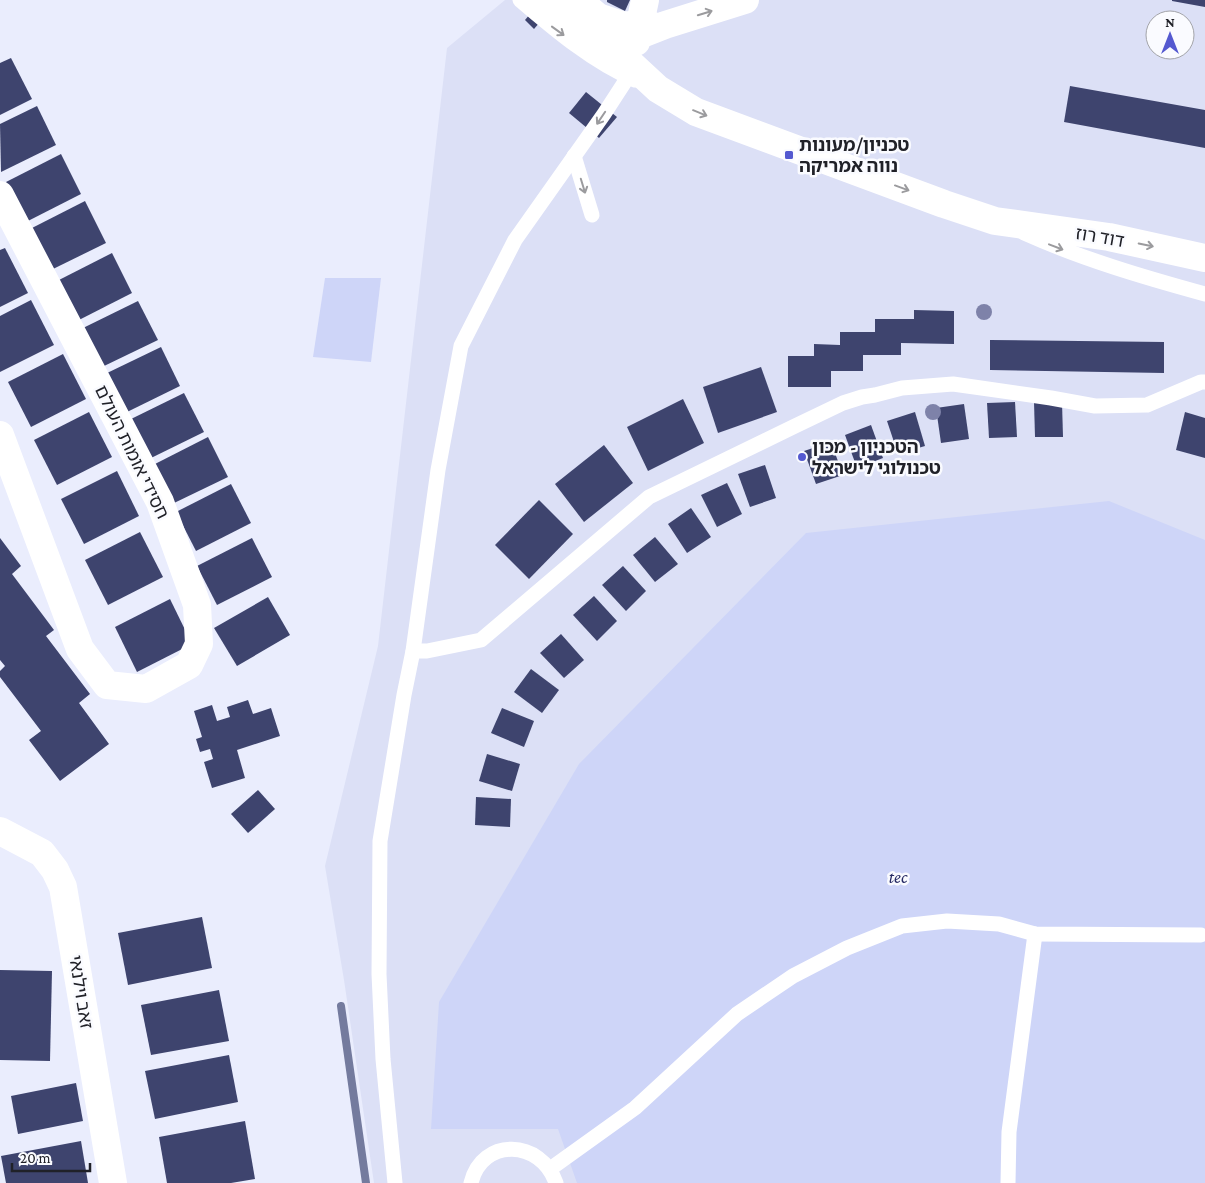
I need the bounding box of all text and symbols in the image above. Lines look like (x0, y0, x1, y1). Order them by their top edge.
one-way arrow (696, 7, 712, 17)
north arrow (1145, 10, 1195, 60)
text: N (1165, 14, 1175, 30)
one-way arrow (551, 26, 565, 36)
one-way arrow (692, 109, 707, 118)
one-way arrow (596, 111, 606, 125)
place label: טכניון/מעונות נווה אמריקה (799, 135, 910, 176)
marker: טכניון/מעונות נווה אמריקה (783, 149, 795, 161)
one-way arrow (579, 177, 589, 193)
one-way arrow (894, 184, 909, 193)
street label: דוד רוז (1074, 223, 1126, 251)
one-way arrow (1138, 241, 1154, 251)
one-way arrow (1047, 243, 1063, 252)
street label: חסידי אומות העולם (91, 382, 173, 522)
place label: הטכניון - מכון טכנולוגי לישראל (812, 437, 941, 478)
marker: הטכניון - מכון טכנולוגי לישראל (796, 451, 808, 463)
park label: tec (889, 867, 908, 887)
street label: זאב וילנאי (65, 954, 97, 1030)
scale bar (12, 1140, 90, 1172)
text: 20 m (20, 1150, 51, 1166)

